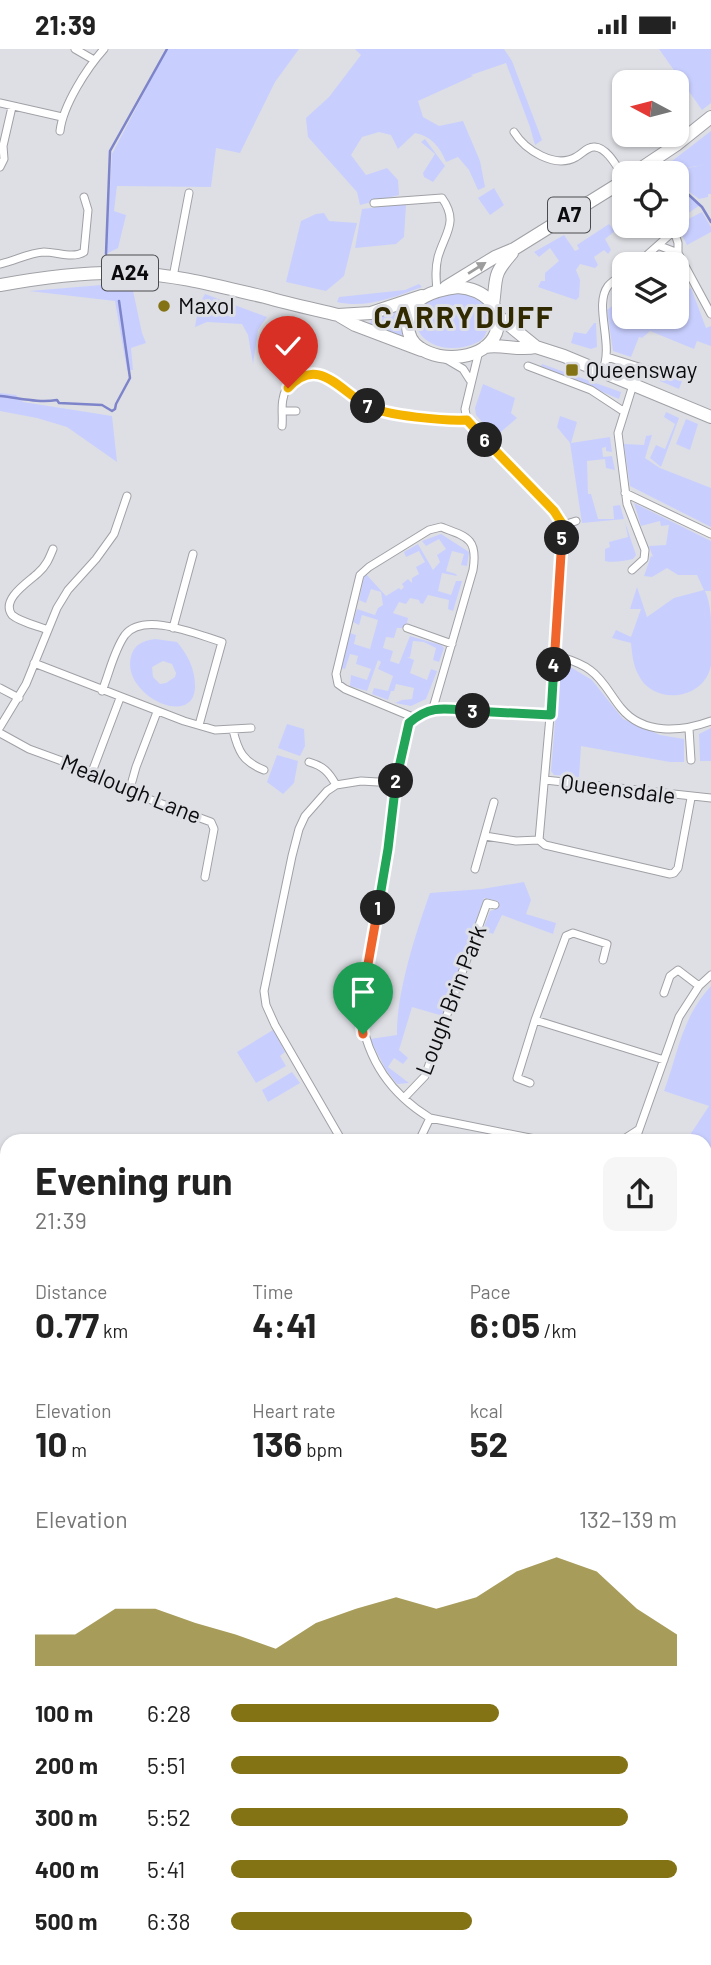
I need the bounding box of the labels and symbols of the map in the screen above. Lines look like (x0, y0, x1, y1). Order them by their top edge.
north arrow (612, 70, 690, 147)
road number: A7 (548, 197, 590, 233)
road number: A24 (102, 255, 158, 291)
one-way arrow (468, 261, 487, 274)
place label: Maxol (178, 291, 235, 319)
marker: Maxol (156, 298, 172, 314)
district label: CARRYDUFF (373, 298, 555, 334)
pin (258, 316, 318, 388)
place label: Queensway (586, 355, 698, 383)
marker: Queensway (564, 362, 580, 378)
pin: 7 (350, 389, 386, 423)
pin: 6 (468, 423, 503, 457)
pin: 5 (544, 521, 580, 555)
pin: 4 (536, 647, 572, 683)
pin: 3 (456, 693, 490, 729)
street label: Mealough Lane (57, 747, 206, 829)
pin: 2 (378, 763, 414, 799)
street label: Queensdale (559, 767, 677, 809)
pin: 1 (360, 891, 396, 925)
street label: Lough Brin Park (409, 921, 491, 1078)
pin (333, 962, 393, 1034)

